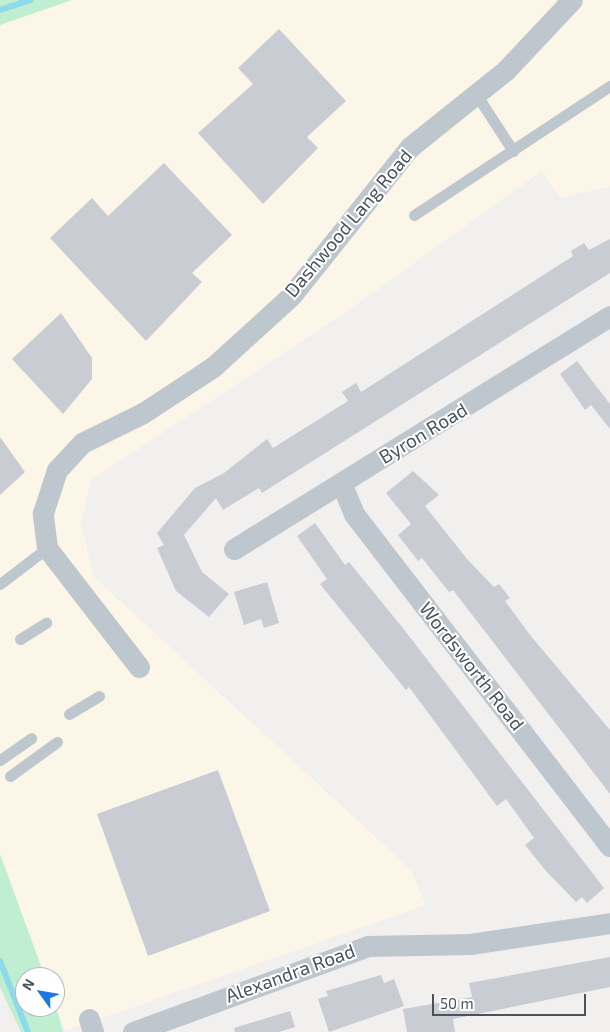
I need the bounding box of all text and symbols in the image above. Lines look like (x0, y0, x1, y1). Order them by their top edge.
street label: Dashwood Lang Road (280, 144, 416, 302)
street label: Byron Road (375, 398, 471, 468)
street label: Wordsworth Road (415, 597, 529, 735)
street label: Alexandra Road (222, 939, 358, 1007)
north arrow (15, 967, 65, 1017)
text: N (18, 976, 38, 993)
scale bar (435, 984, 589, 1016)
text: 50 m (440, 994, 474, 1012)

